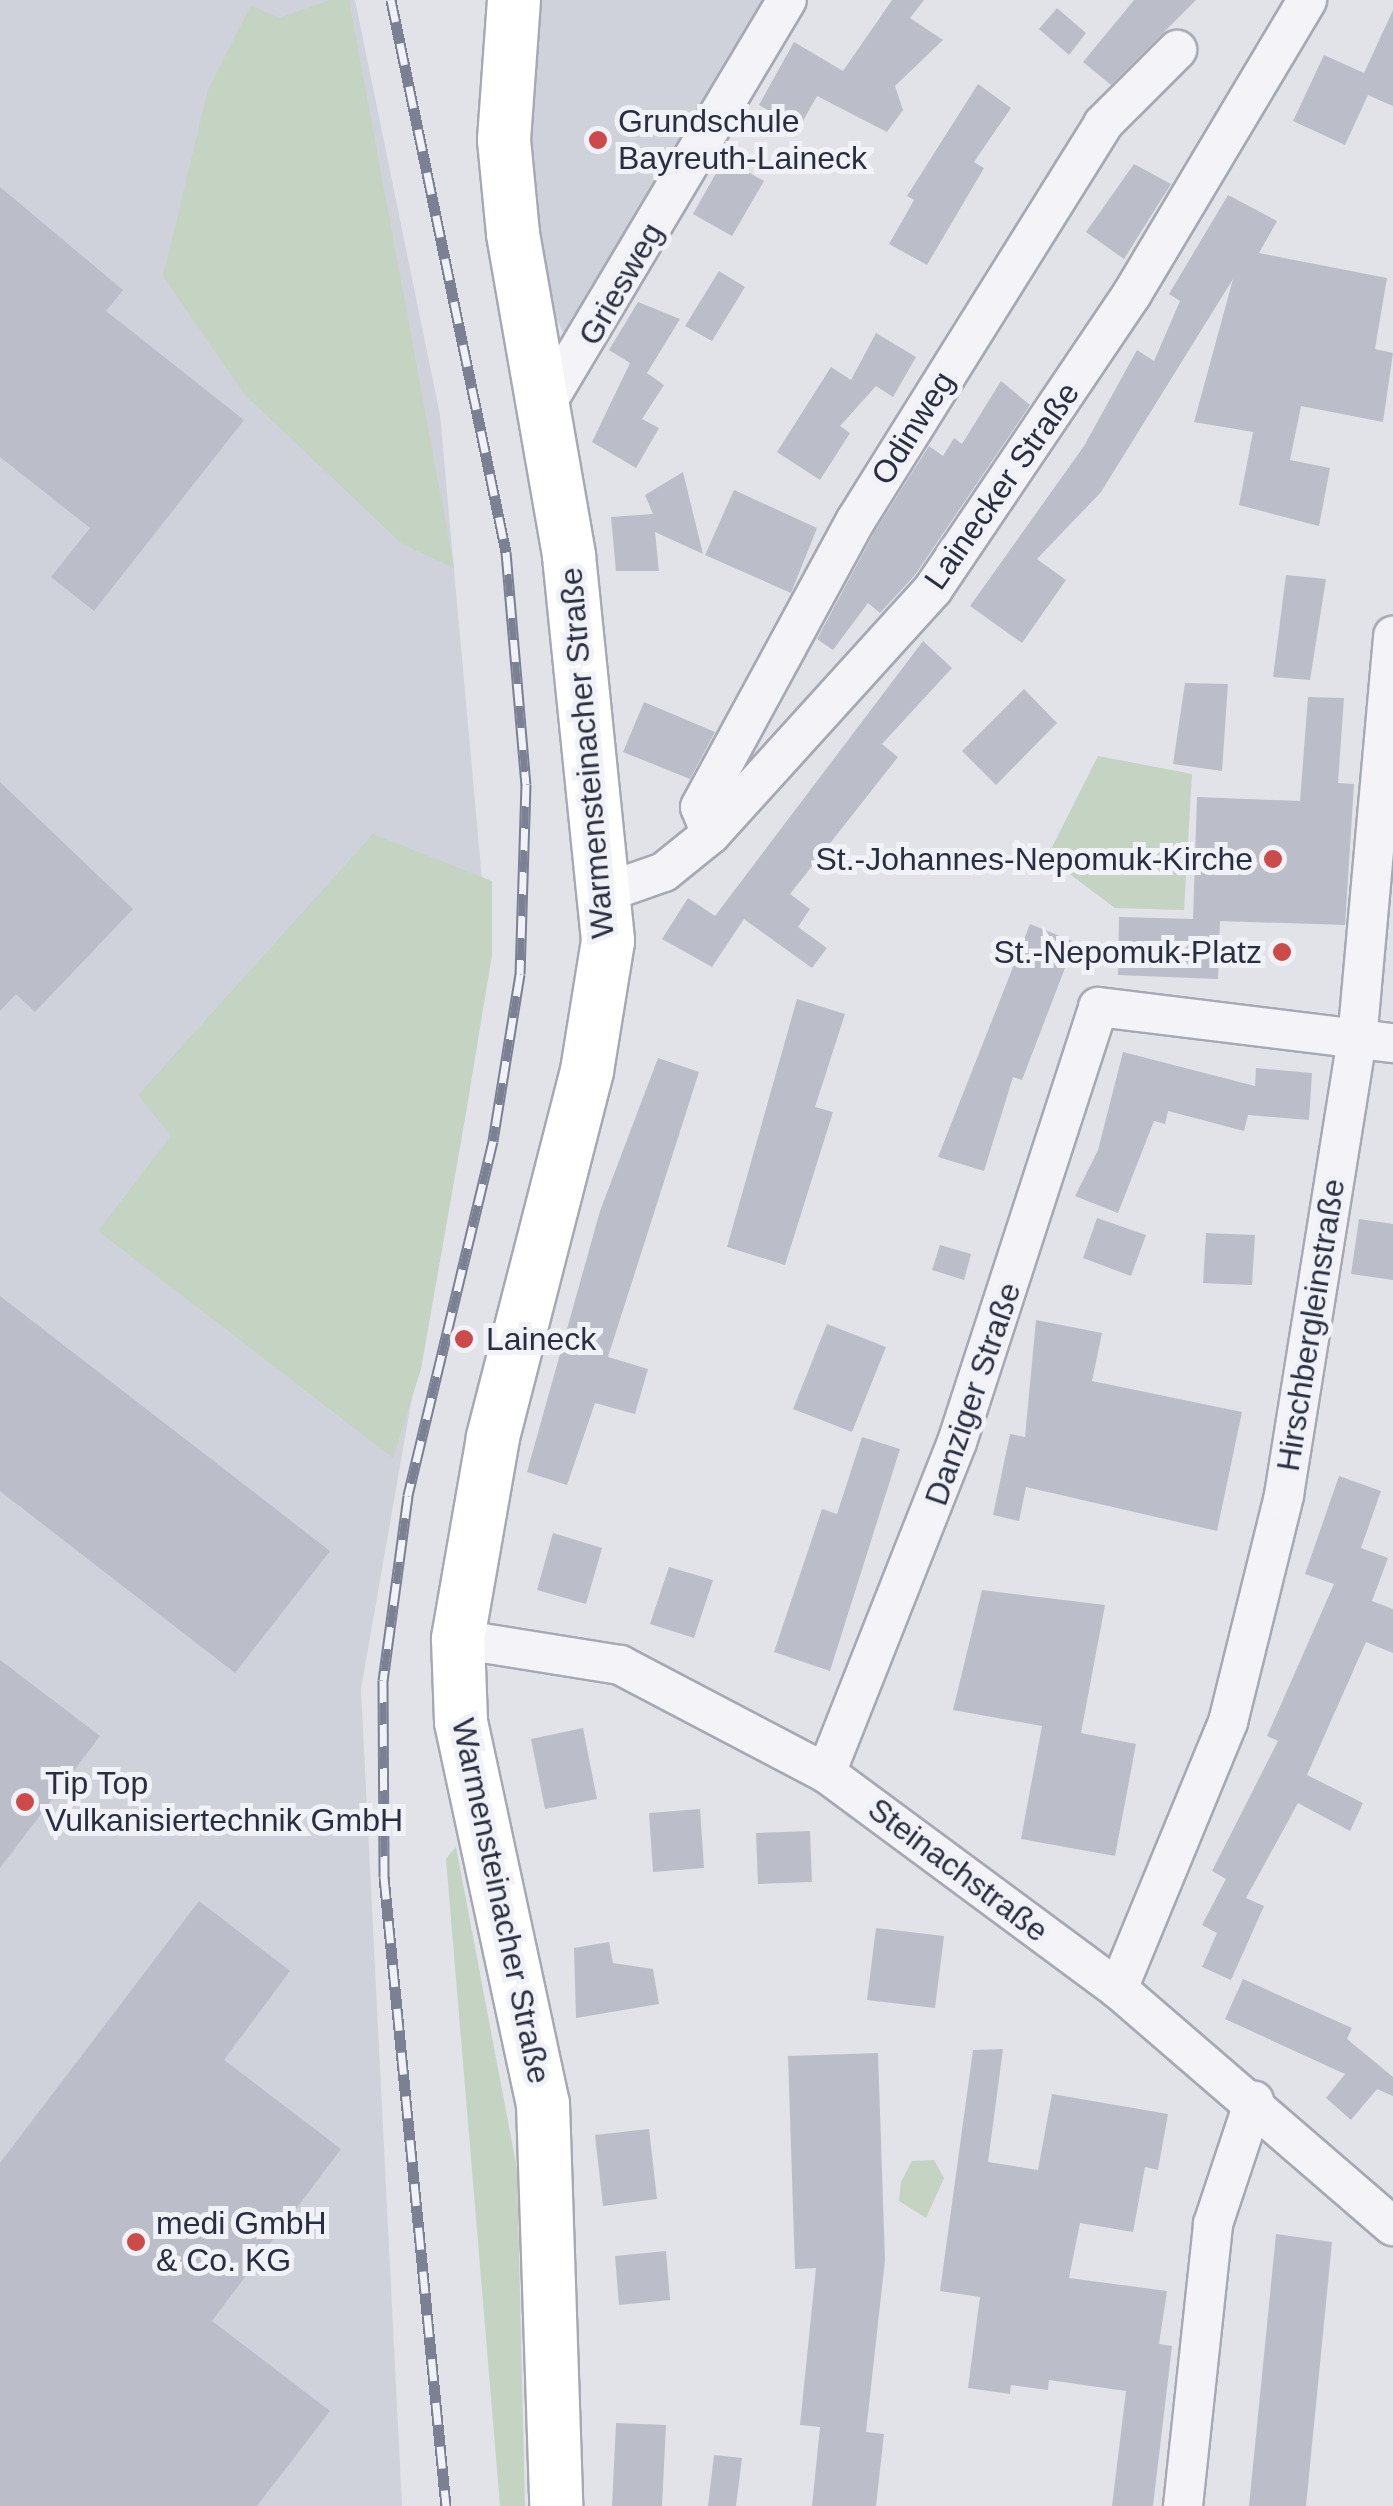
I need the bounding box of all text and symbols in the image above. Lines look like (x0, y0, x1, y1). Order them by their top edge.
place label: Grundschule Bayreuth-Laineck (618, 103, 867, 178)
marker: Grundschule Bayreuth-Laineck (587, 129, 609, 151)
street label: Griesweg (571, 216, 671, 352)
street label: Odinweg (863, 364, 963, 492)
street label: Lainecker Straße (916, 375, 1088, 597)
street label: Warmensteinacher Straße (552, 566, 622, 940)
place label: St.-Johannes-Nepomuk-Kirche (815, 840, 1253, 878)
marker: St.-Johannes-Nepomuk-Kirche (1262, 848, 1284, 870)
place label: St.-Nepomuk-Platz (993, 933, 1262, 971)
marker: St.-Nepomuk-Platz (1271, 941, 1293, 963)
street label: Hirschbergleinstraße (1269, 1176, 1353, 1474)
street label: Danziger Straße (917, 1278, 1029, 1510)
place label: Laineck (486, 1320, 596, 1358)
marker: Laineck (451, 1326, 477, 1352)
street label: Warmensteinacher Straße (444, 1715, 558, 2087)
place label: Tip Top Vulkanisiertechnik GmbH (45, 1765, 403, 1840)
street label: Steinachstraße (861, 1790, 1055, 1950)
marker: Tip Top Vulkanisiertechnik GmbH (14, 1791, 36, 1813)
place label: medi GmbH & Co. KG (156, 2205, 327, 2280)
marker: medi GmbH & Co. KG (125, 2231, 147, 2253)

